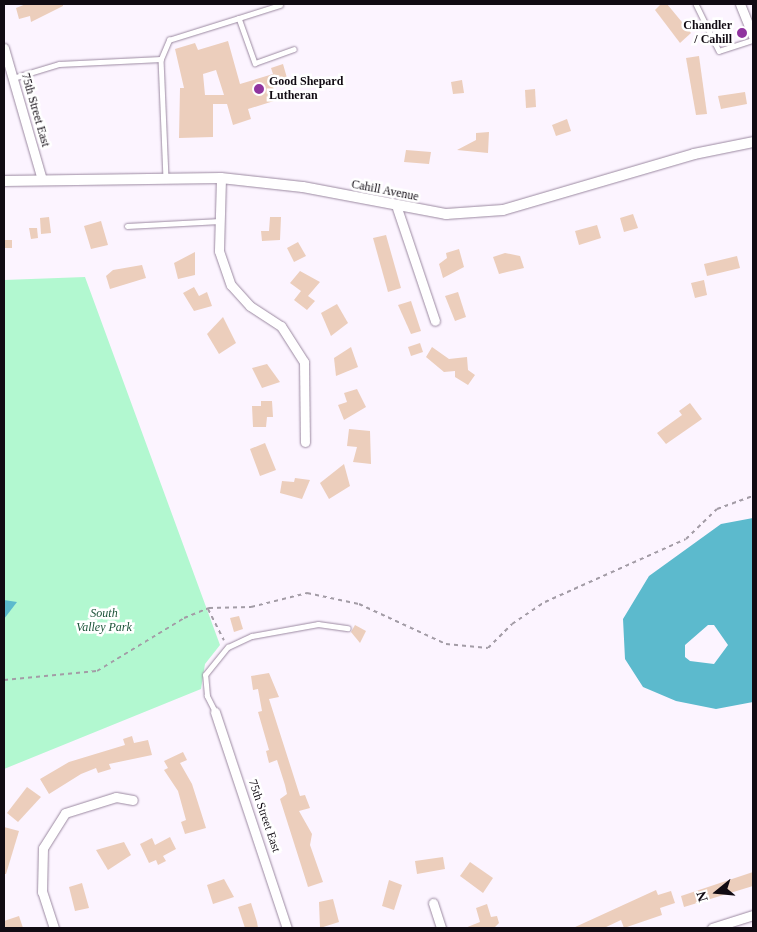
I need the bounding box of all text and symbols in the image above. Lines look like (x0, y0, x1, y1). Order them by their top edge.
place label: Chandler / Cahill (683, 19, 732, 47)
marker: Chandler / Cahill (736, 27, 748, 39)
street label: 75th Street East (18, 71, 52, 149)
place label: Good Shepard Lutheran (269, 75, 343, 103)
marker: Good Shepard Lutheran (253, 83, 265, 95)
street label: Cahill Avenue (350, 177, 420, 205)
park label: South Valley Park (76, 607, 132, 635)
street label: 75th Street East (245, 778, 283, 854)
north arrow (692, 867, 742, 917)
text: N (694, 889, 711, 904)

